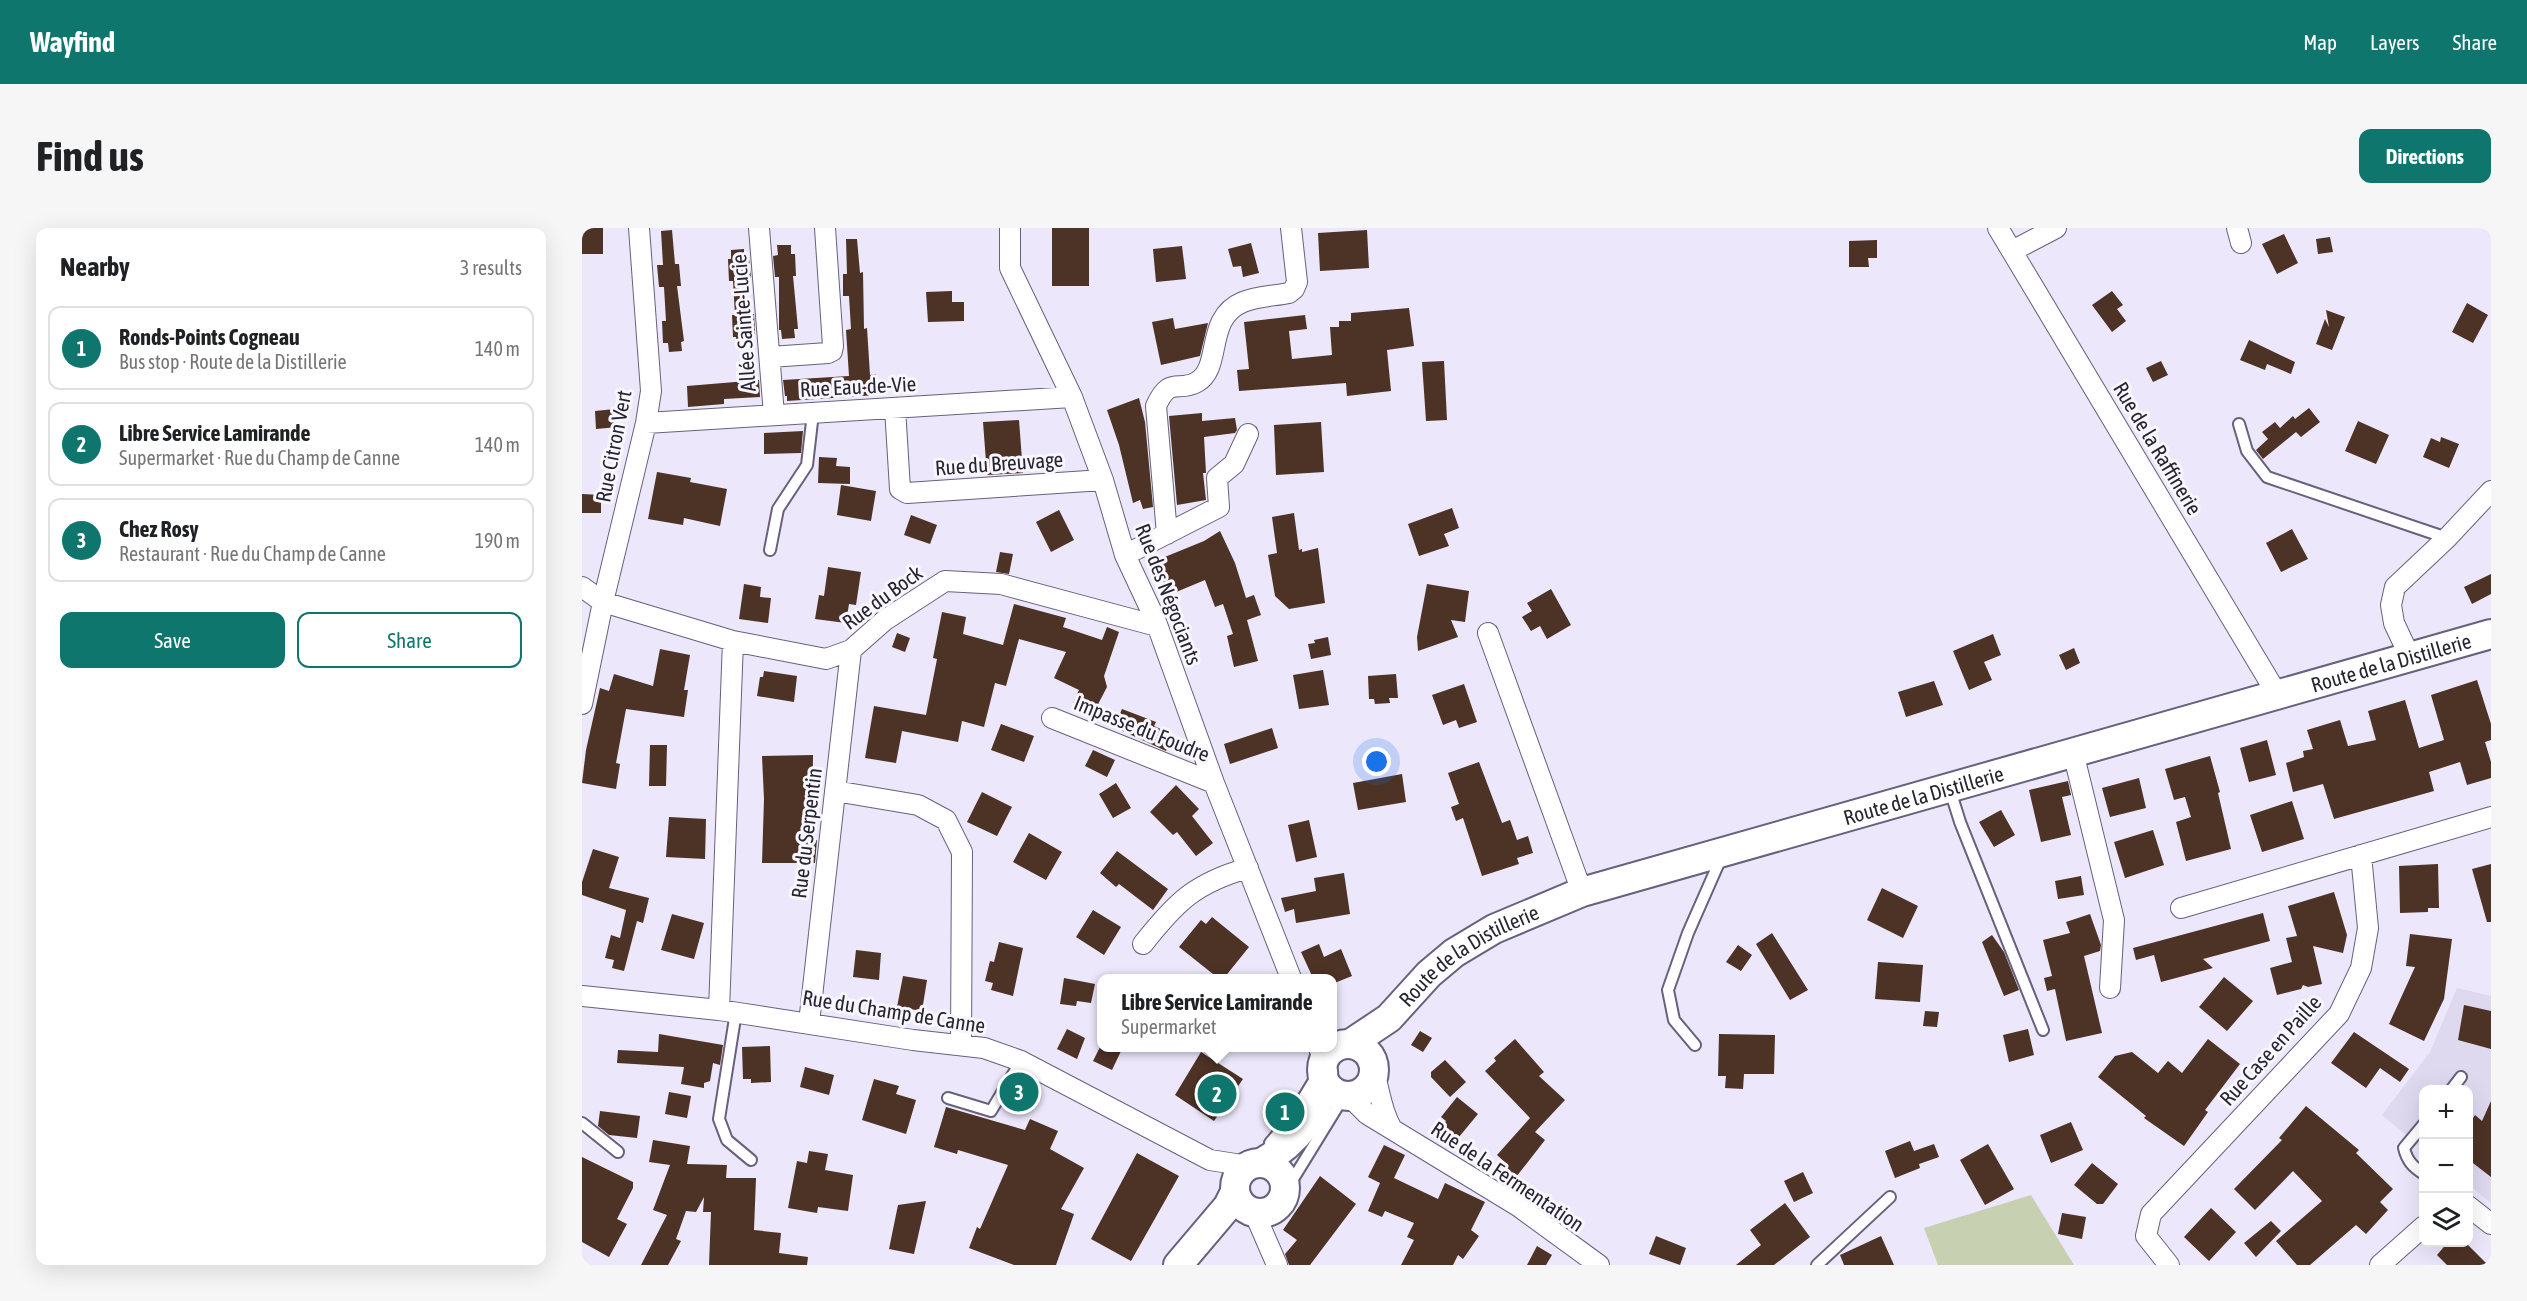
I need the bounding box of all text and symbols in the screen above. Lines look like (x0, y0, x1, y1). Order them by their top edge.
text: Wayfind (30, 26, 115, 58)
text: Map (2303, 30, 2337, 54)
text: Layers (2370, 30, 2420, 54)
text: Share (2453, 30, 2497, 54)
button: Directions (2359, 129, 2491, 183)
text: Find us (36, 132, 144, 180)
text: Nearby (60, 252, 130, 282)
street label: Allée Sainte-Lucie (726, 253, 760, 393)
text: 3 results (460, 256, 522, 279)
text: Ronds-Points Cogneau (119, 324, 300, 350)
text: 1 (77, 337, 86, 360)
text: 140 m (475, 337, 520, 360)
text: Bus stop · Route de la Distillerie (119, 350, 347, 373)
street label: Rue Eau-de-Vie (799, 371, 917, 401)
street label: Rue de la Raffinerie (2109, 377, 2207, 519)
street label: Rue Citron Vert (590, 388, 636, 504)
text: Libre Service Lamirande (119, 420, 311, 446)
text: 2 (77, 433, 86, 456)
text: 140 m (475, 433, 520, 456)
text: Supermarket · Rue du Champ de Canne (119, 446, 400, 469)
street label: Rue du Breuvage (934, 447, 1064, 479)
text: Chez Rosy (119, 516, 199, 542)
street label: Rue des Négociants (1131, 520, 1207, 668)
text: 3 (77, 529, 86, 552)
text: 190 m (475, 529, 520, 552)
text: Restaurant · Rue du Champ de Canne (119, 542, 386, 565)
street label: Rue du Bock (837, 560, 927, 634)
button: Save (60, 612, 285, 668)
button: Share (297, 612, 522, 668)
street label: Route de la Distillerie (2308, 628, 2474, 697)
street label: Impasse du Foudre (1071, 690, 1213, 766)
your location (1362, 747, 1391, 776)
street label: Route de la Distillerie (1841, 761, 2006, 829)
street label: Rue du Serpentin (786, 766, 826, 900)
street label: Route de la Distillerie (1394, 900, 1542, 1011)
popup (1097, 974, 1337, 1052)
street label: Rue du Champ de Canne (801, 985, 987, 1037)
text: Libre Service Lamirande (1121, 989, 1313, 1015)
street label: Rue Case en Paille (2214, 990, 2326, 1110)
text: Supermarket (1121, 1015, 1217, 1038)
pin: 3 (1000, 1070, 1038, 1114)
pin: 2 (1198, 1072, 1236, 1116)
map controls (2419, 1085, 2473, 1247)
button: + (2419, 1085, 2473, 1139)
pin: 1 (1266, 1090, 1304, 1134)
street label: Rue de la Fermentation (1427, 1116, 1589, 1236)
button: − (2419, 1139, 2473, 1193)
button: layers (2419, 1193, 2473, 1247)

